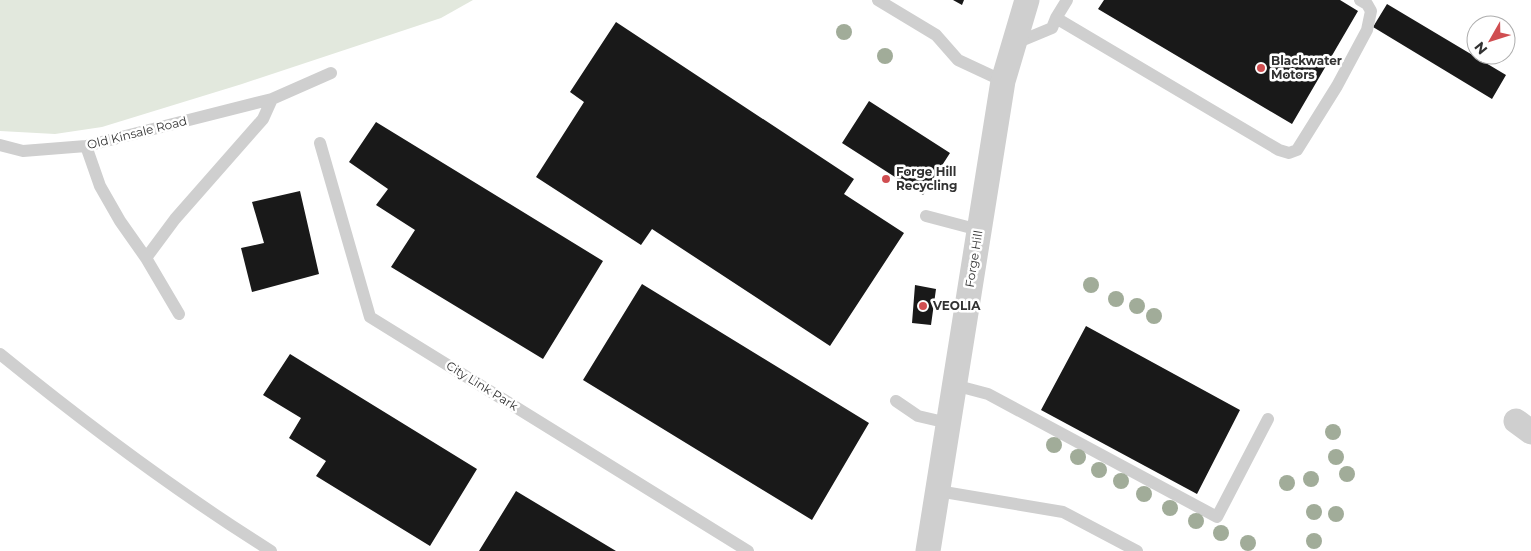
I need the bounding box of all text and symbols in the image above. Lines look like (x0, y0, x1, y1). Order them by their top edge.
north arrow (1466, 15, 1516, 65)
text: N (1470, 38, 1491, 58)
place label: Blackwater Motors (1271, 53, 1342, 82)
marker: Blackwater Motors (1255, 62, 1267, 74)
street label: Old Kinsale Road (85, 113, 188, 152)
place label: Forge Hill Recycling (896, 164, 958, 193)
marker: Forge Hill Recycling (880, 173, 892, 185)
street label: Forge Hill (962, 229, 985, 289)
place label: VEOLIA (932, 298, 981, 313)
marker: VEOLIA (917, 300, 929, 312)
street label: City Link Park (444, 358, 522, 414)

